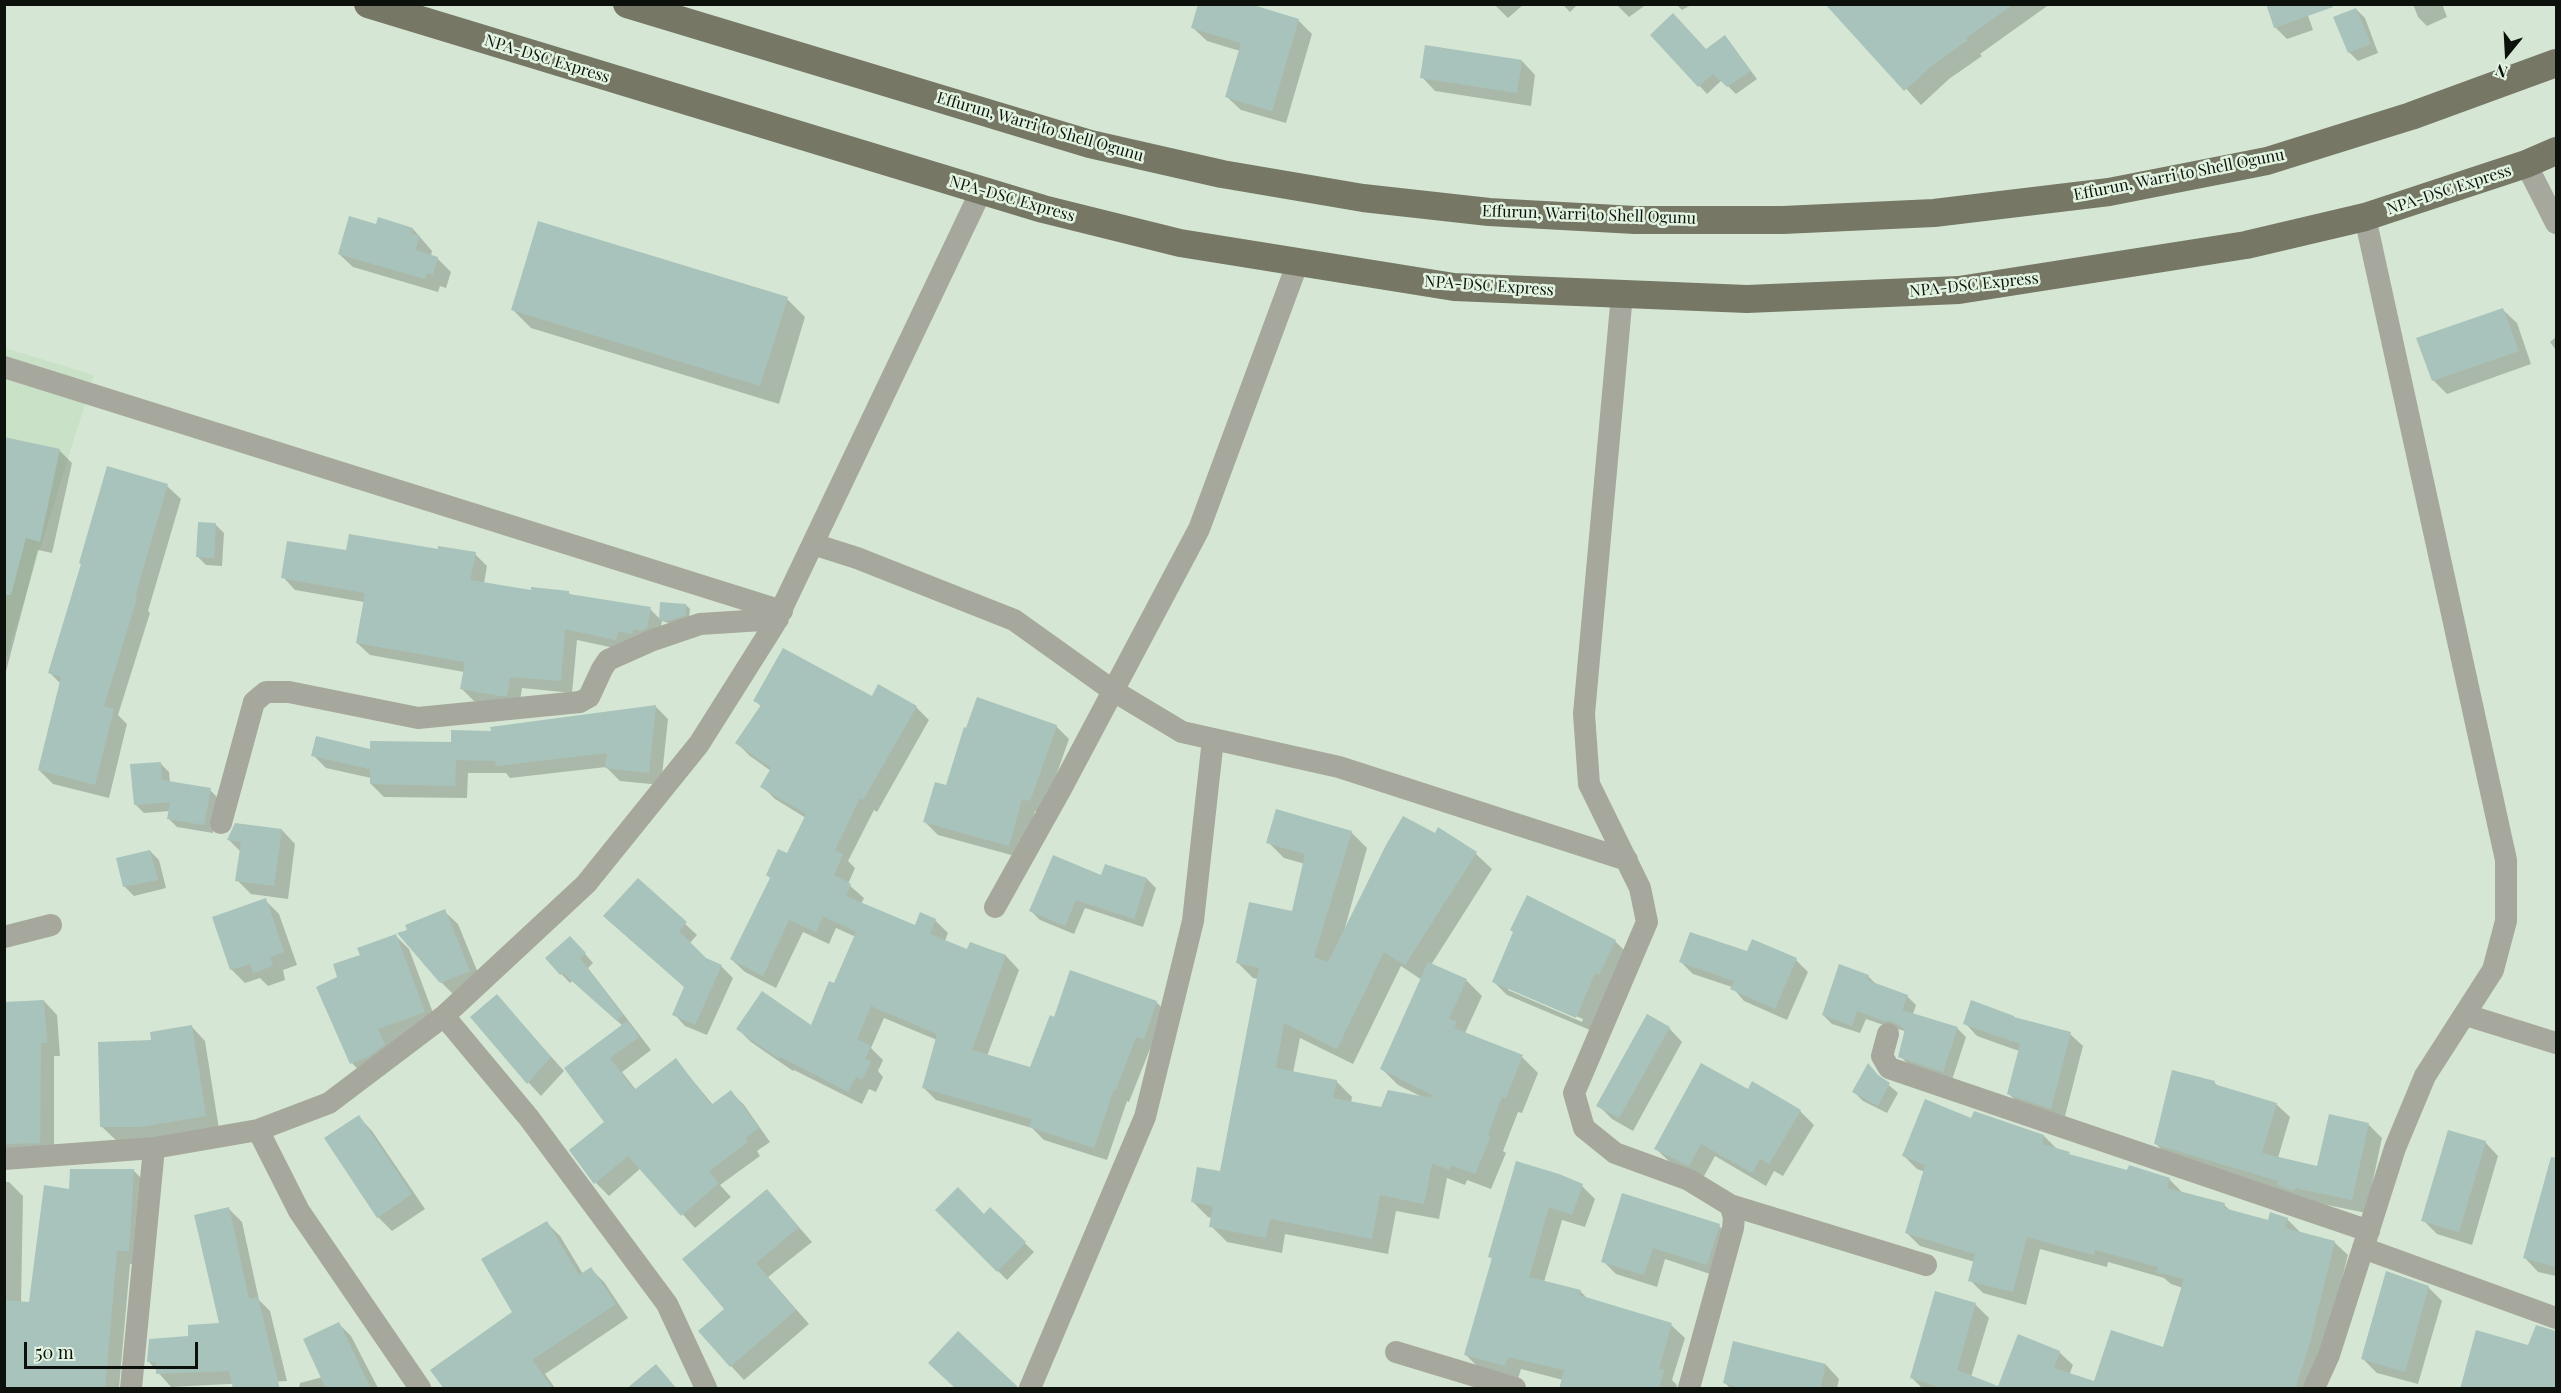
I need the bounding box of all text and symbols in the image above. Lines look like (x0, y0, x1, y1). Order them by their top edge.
north arrow (2477, 24, 2537, 84)
street label: NPA-DSC Express (482, 31, 612, 87)
text: N (2493, 60, 2510, 83)
street label: Effurun, Warri to Shell Ogunu (934, 88, 1146, 166)
street label: Effurun, Warri to Shell Ogunu (2072, 145, 2286, 205)
street label: NPA-DSC Express (2384, 161, 2514, 219)
street label: NPA-DSC Express (947, 172, 1077, 226)
street label: Effurun, Warri to Shell Ogunu (1482, 202, 1696, 228)
street label: NPA-DSC Express (1908, 269, 2040, 301)
street label: NPA-DSC Express (1424, 272, 1554, 300)
scale bar (27, 1330, 201, 1368)
text: 50 m (35, 1340, 74, 1364)

